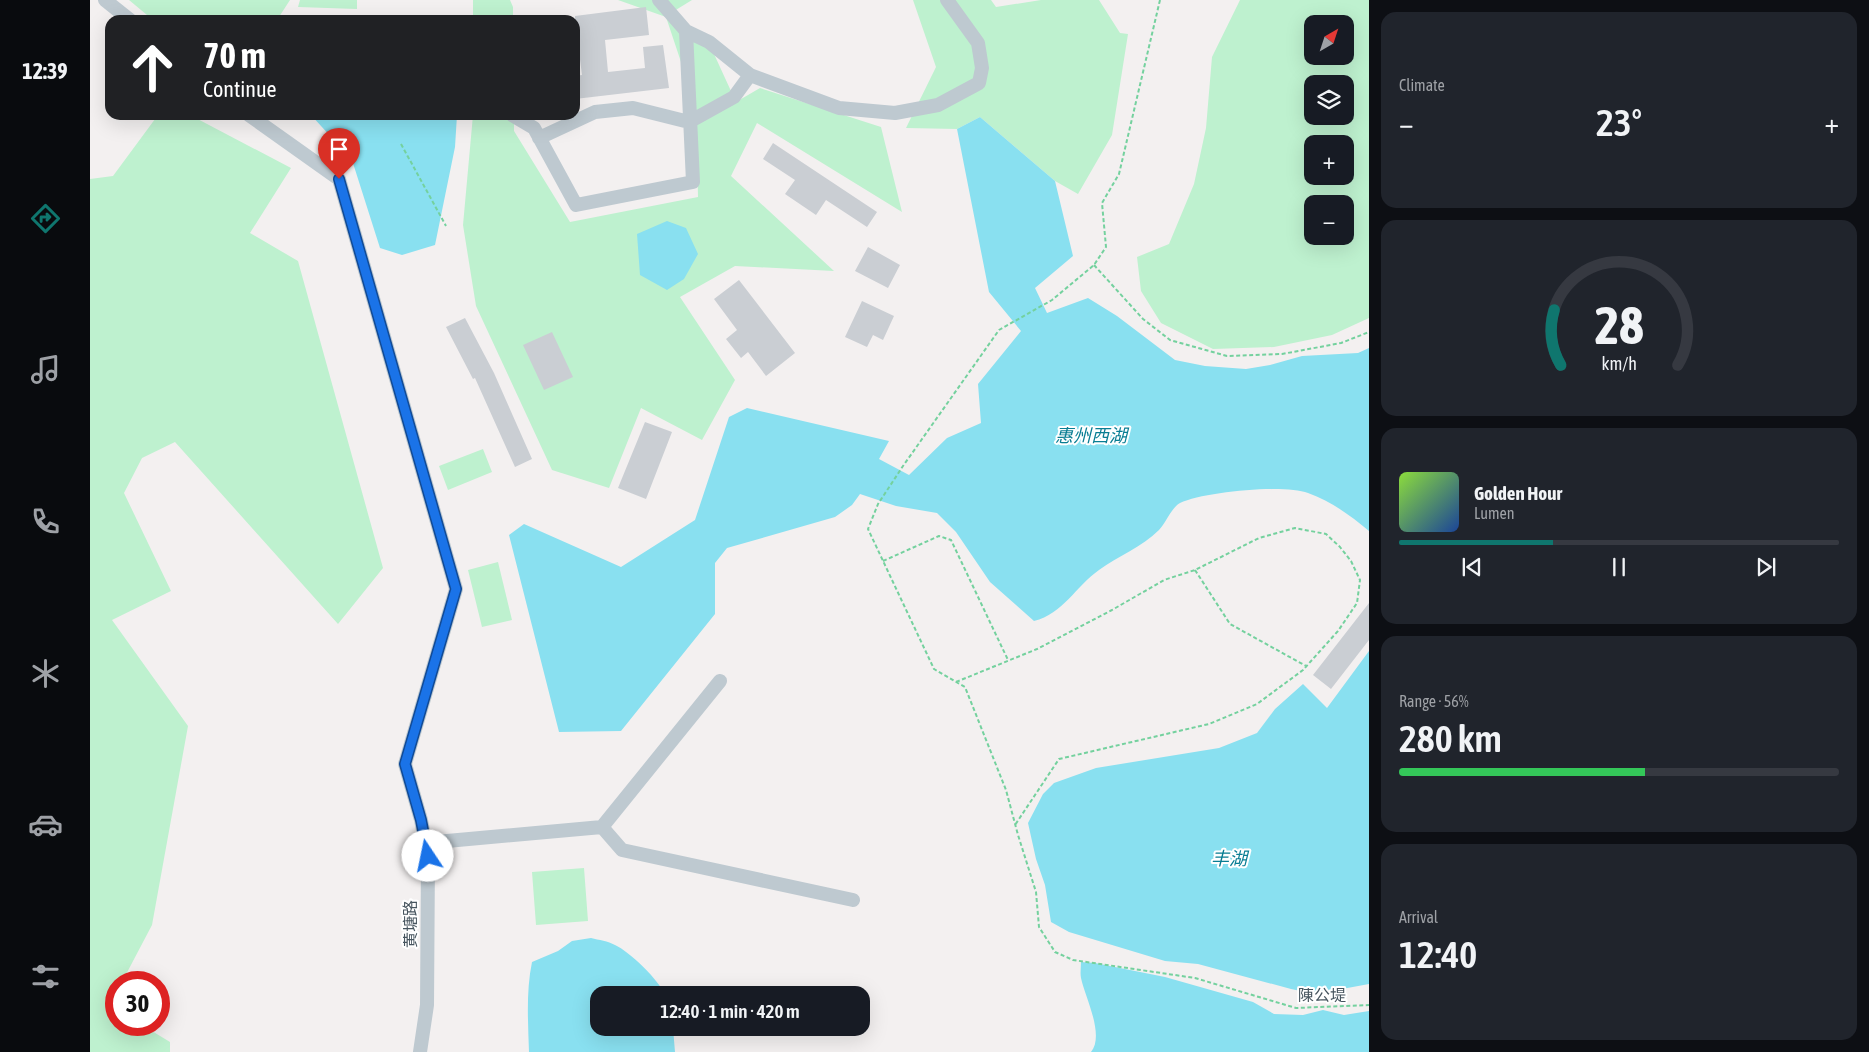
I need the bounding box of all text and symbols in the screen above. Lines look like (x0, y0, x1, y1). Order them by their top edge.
north arrow (1304, 15, 1354, 65)
map controls (1304, 15, 1354, 245)
icon: ahead (120, 35, 185, 100)
text: 70 m (203, 35, 266, 75)
text: 12:39 (22, 58, 68, 84)
button: layers (1304, 75, 1354, 125)
text: Continue (203, 76, 277, 102)
text: Climate (1399, 76, 1445, 94)
text: 23° (1596, 101, 1642, 144)
text: − (1399, 107, 1414, 139)
text: + (1824, 107, 1839, 139)
pin (318, 128, 360, 179)
icon: arrive (325, 135, 353, 163)
button: + (1304, 135, 1354, 185)
button: − (1304, 195, 1354, 245)
icon: directions (28, 201, 63, 236)
text: 28 (1595, 295, 1643, 355)
icon: music (28, 352, 63, 387)
text: km/h (1601, 353, 1637, 374)
water label: 惠州西湖 (1055, 425, 1130, 446)
text: Golden Hour (1474, 482, 1562, 504)
icon: phone (28, 504, 63, 539)
text: Lumen (1474, 504, 1514, 522)
icon: previous (1458, 553, 1486, 581)
icon: pause (1605, 553, 1633, 581)
icon: next (1752, 553, 1780, 581)
icon: climate (28, 656, 63, 691)
text: Range · 56% (1399, 692, 1469, 710)
text: 280 km (1399, 717, 1502, 760)
icon: car (28, 807, 63, 842)
position arrow (401, 829, 453, 881)
water label: 丰湖 (1211, 848, 1250, 869)
street label: 黄塘路 (401, 900, 419, 948)
text: Arrival (1399, 908, 1438, 926)
text: 12:40 (1399, 933, 1477, 976)
icon: filters (28, 959, 63, 994)
speed limit sign: 30 (105, 971, 170, 1036)
street label: 陳公堤 (1298, 986, 1346, 1004)
text: 12:40 · 1 min · 420 m (660, 1000, 800, 1022)

